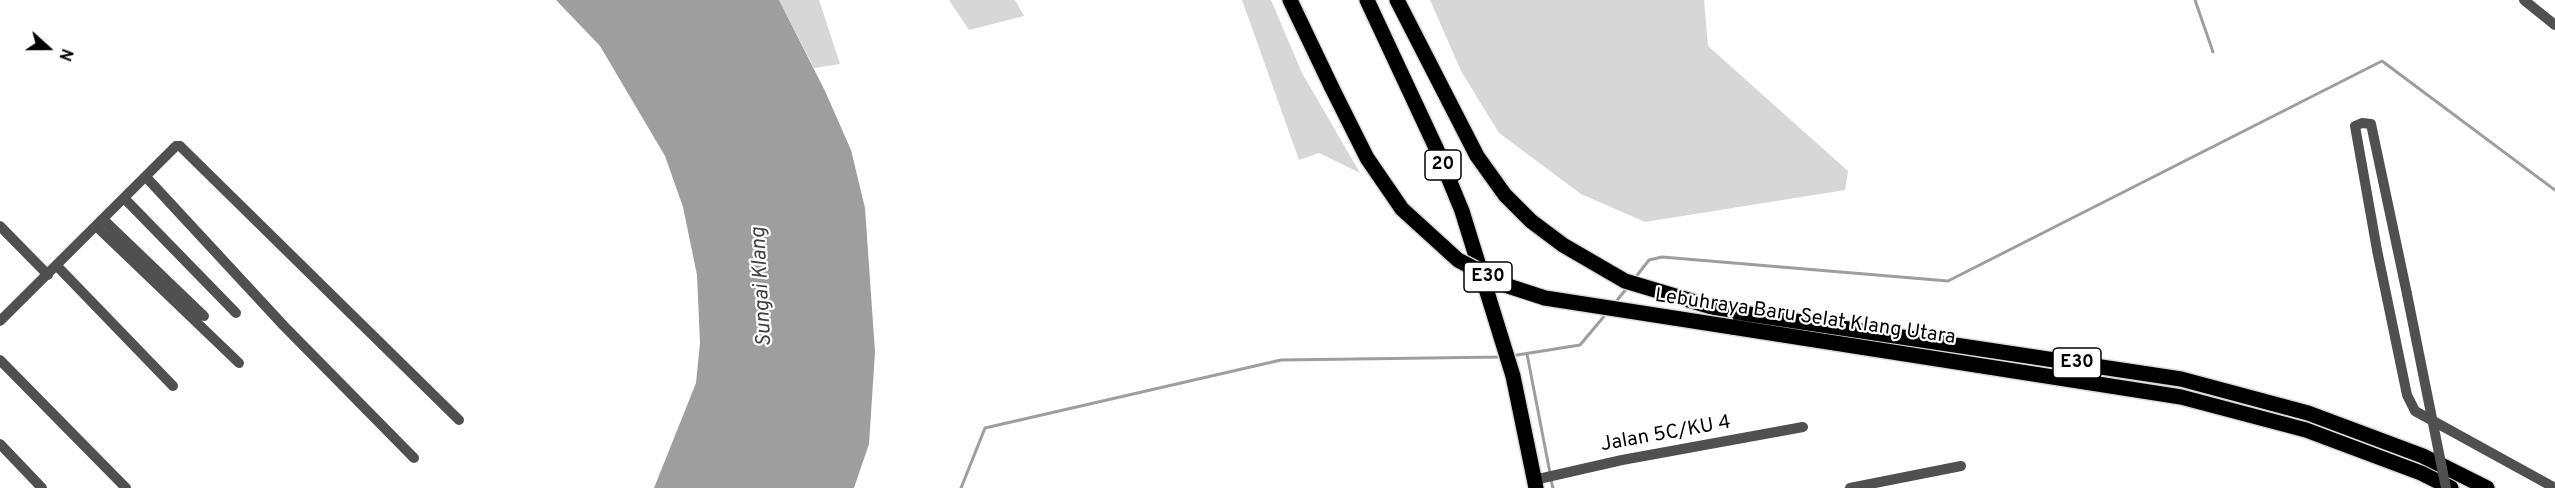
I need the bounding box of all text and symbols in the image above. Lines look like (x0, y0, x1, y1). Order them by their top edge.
north arrow (18, 18, 78, 78)
text: N (53, 45, 76, 63)
road number: 20 (1425, 150, 1461, 180)
water label: Sungai Klang (747, 227, 779, 347)
road number: E30 (1464, 262, 1512, 292)
street label: Lebuhraya Baru Selat Klang Utara (1653, 285, 1957, 351)
road number: E30 (2053, 348, 2101, 378)
street label: Jalan 5C/KU 4 (1599, 412, 1733, 458)

